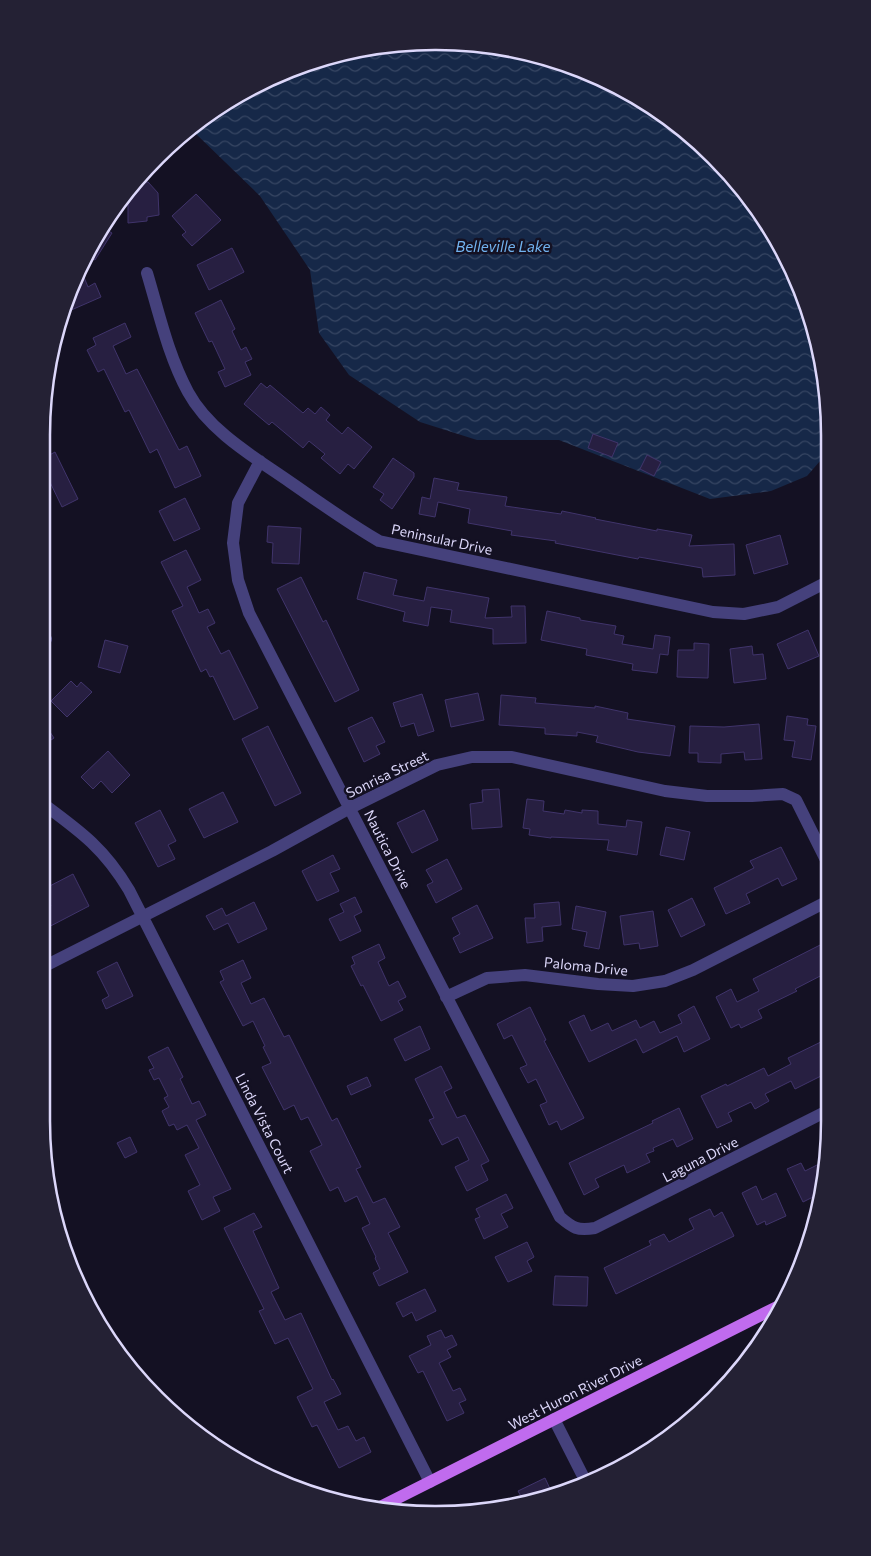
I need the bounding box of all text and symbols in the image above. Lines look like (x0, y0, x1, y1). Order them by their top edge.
water label: Belleville Lake (455, 237, 551, 255)
street label: Peninsular Drive (390, 520, 494, 558)
street label: Sonrisa Street (343, 747, 431, 801)
street label: Nautica Drive (361, 807, 415, 891)
street label: Paloma Drive (543, 953, 629, 979)
street label: Linda Vista Court (232, 1070, 298, 1176)
street label: Laguna Drive (659, 1133, 741, 1185)
street label: West Huron River Drive (505, 1351, 645, 1433)

